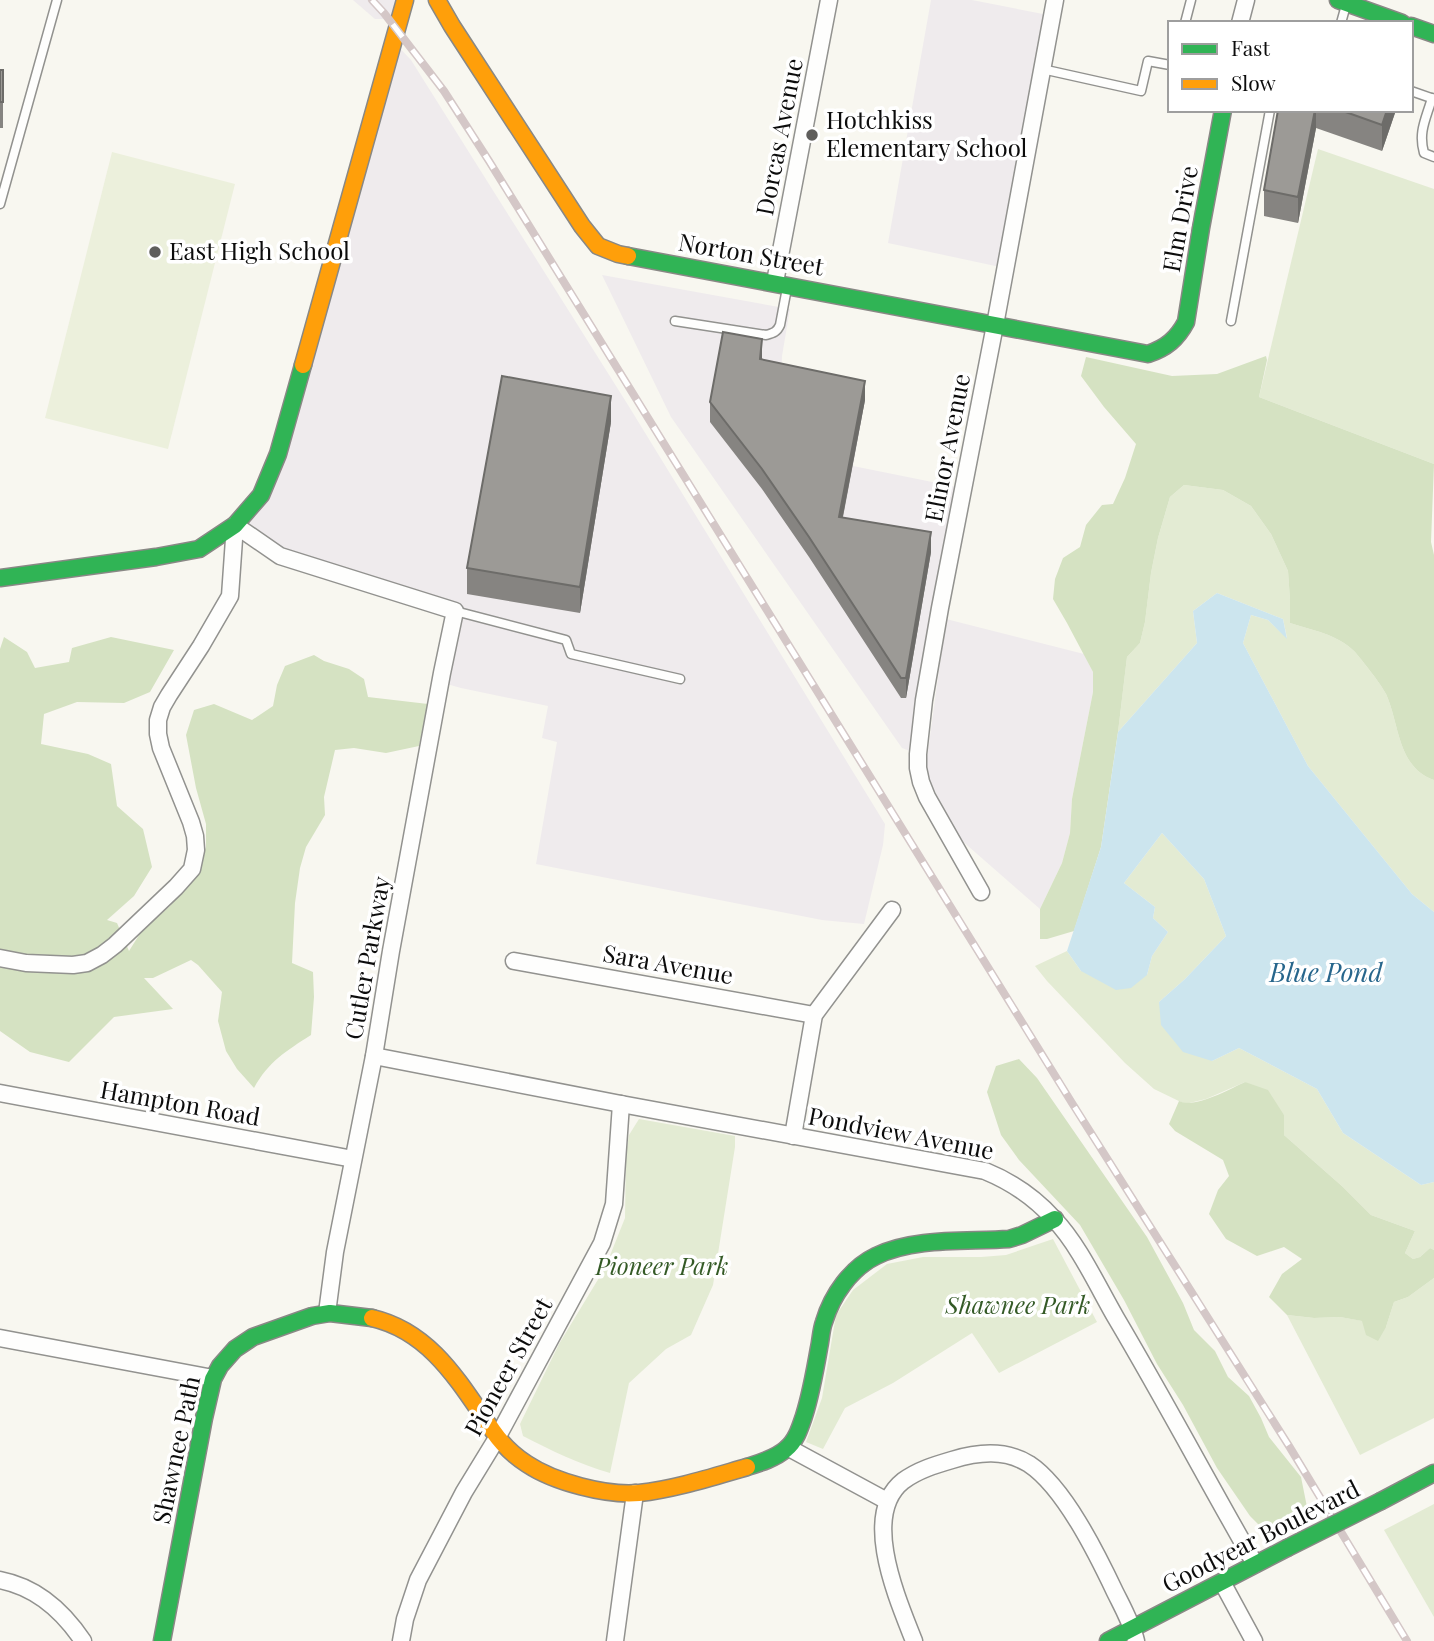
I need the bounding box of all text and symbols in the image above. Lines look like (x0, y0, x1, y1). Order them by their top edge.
legend (1168, 21, 1413, 112)
text: Fast (1231, 33, 1270, 61)
street label: Dorcas Avenue (747, 55, 809, 218)
text: Slow (1231, 68, 1276, 96)
place label: Hotchkiss Elementary School (826, 103, 1028, 163)
marker: Hotchkiss Elementary School (804, 127, 820, 143)
street label: Elm Drive (1154, 163, 1204, 274)
street label: Norton Street (676, 225, 827, 282)
place label: East High School (169, 234, 350, 266)
marker: East High School (147, 244, 163, 260)
street label: Elinor Avenue (916, 371, 976, 525)
street label: Cutler Parkway (336, 873, 396, 1042)
street label: Sara Avenue (601, 936, 736, 990)
water label: Blue Pond (1268, 954, 1383, 989)
street label: Hampton Road (98, 1072, 263, 1132)
street label: Pondview Avenue (806, 1098, 997, 1166)
park label: Pioneer Park (595, 1249, 728, 1281)
park label: Shawnee Park (945, 1288, 1090, 1320)
street label: Pioneer Street (456, 1291, 559, 1441)
street label: Shawnee Path (144, 1373, 206, 1526)
street label: Goodyear Boulevard (1156, 1472, 1364, 1599)

